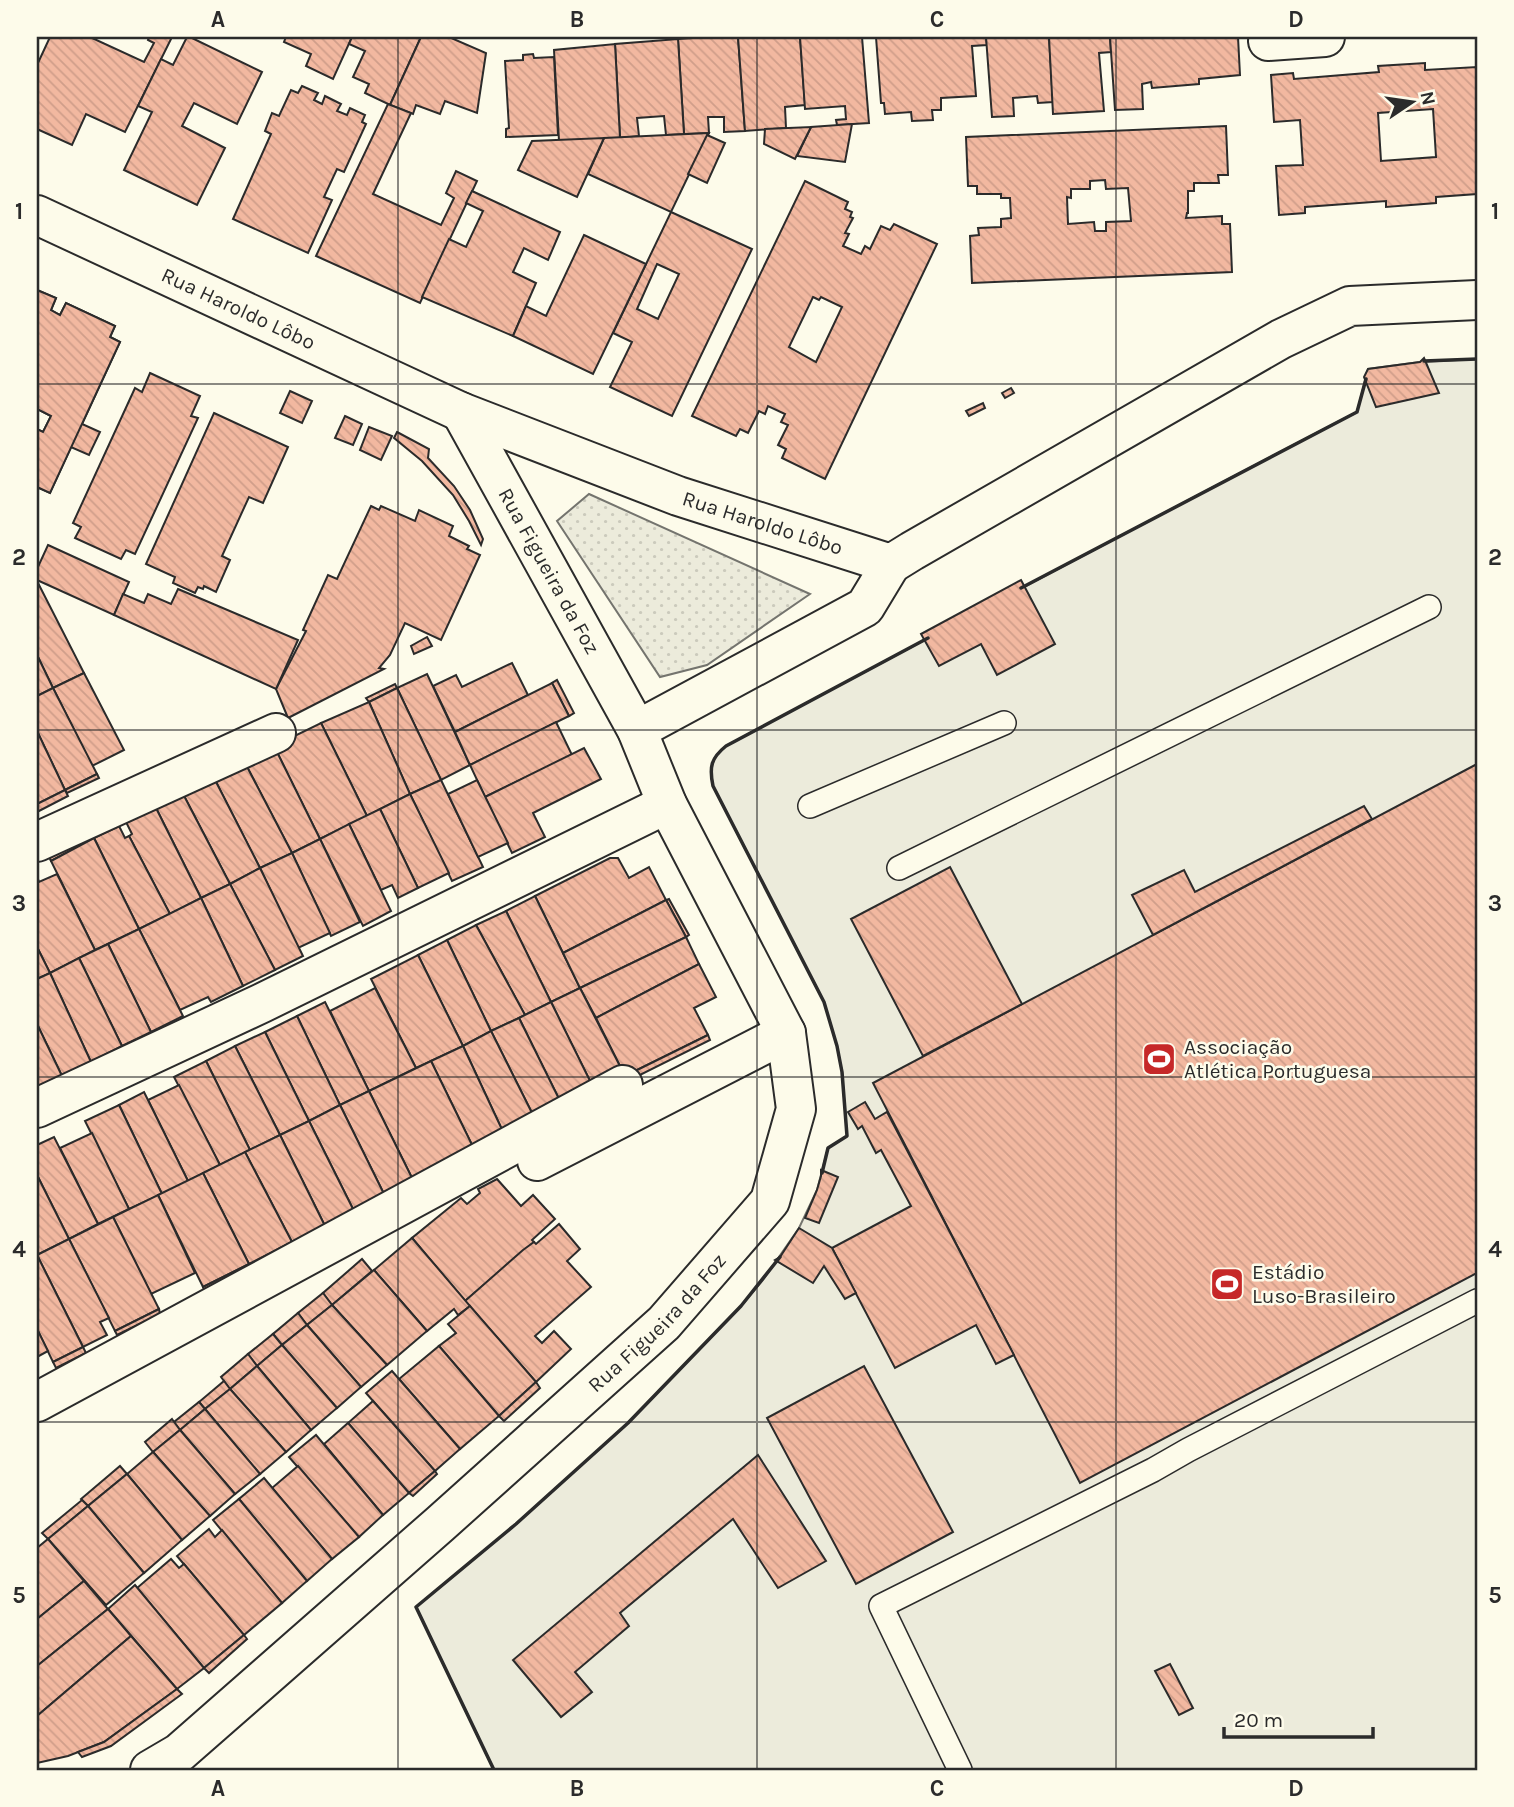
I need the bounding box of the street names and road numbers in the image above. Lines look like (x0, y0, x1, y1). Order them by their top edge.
street label: Rua Haroldo Lôbo (158, 262, 319, 355)
street label: Rua Figueira da Foz (493, 484, 605, 658)
street label: Rua Haroldo Lôbo (679, 486, 846, 560)
street label: Rua Figueira da Foz (583, 1248, 731, 1397)

